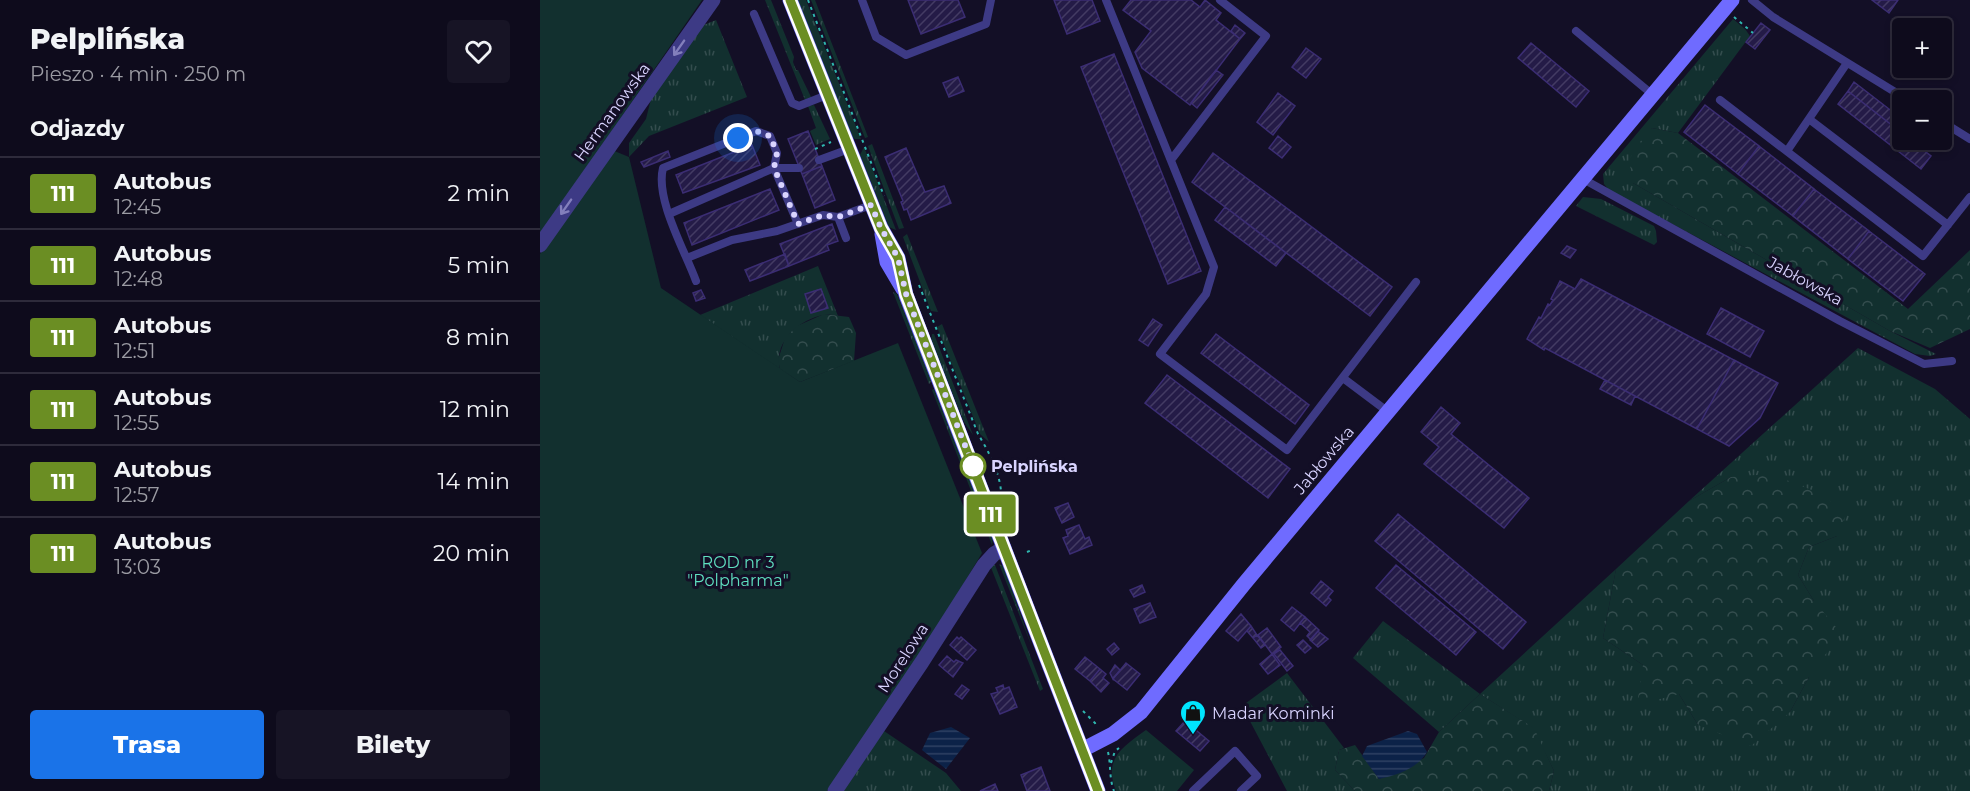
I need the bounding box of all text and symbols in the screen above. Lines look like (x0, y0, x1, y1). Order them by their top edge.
map controls (1892, 18, 1952, 150)
button: + (1892, 18, 1952, 78)
button: heart (447, 20, 510, 83)
text: Pelplińska (30, 22, 185, 56)
one-way arrow (673, 39, 685, 56)
street label: Hermanowska (570, 59, 654, 165)
text: Pieszo · 4 min · 250 m (30, 62, 246, 86)
button: − (1892, 90, 1952, 150)
text: Odjazdy (30, 115, 124, 142)
your location (723, 123, 753, 153)
text: Autobus (114, 168, 211, 195)
text: 2 min (448, 180, 510, 207)
text: 111 (51, 181, 75, 206)
text: 12:45 (114, 195, 161, 219)
one-way arrow (560, 198, 572, 215)
text: Autobus (114, 240, 211, 267)
text: 5 min (448, 252, 510, 279)
street label: Jabłowska (1763, 252, 1846, 309)
text: 111 (51, 253, 75, 278)
text: 12:48 (114, 267, 163, 291)
text: Autobus (114, 312, 211, 339)
text: 8 min (446, 324, 510, 351)
text: 111 (51, 325, 75, 350)
text: 12:51 (114, 339, 155, 363)
text: Autobus (114, 384, 211, 411)
text: 12 min (440, 396, 510, 423)
text: 111 (51, 397, 75, 422)
text: 12:55 (114, 411, 159, 435)
street label: Jabłowska (1289, 422, 1358, 499)
marker: Pelplińska (960, 453, 986, 479)
text: Autobus (114, 456, 211, 483)
place label: Pelplińska (991, 457, 1078, 476)
text: 14 min (438, 468, 510, 495)
text: 111 (51, 469, 75, 494)
text: 12:57 (114, 483, 160, 507)
line badge: 111 (956, 494, 1026, 534)
text: 111 (979, 502, 1003, 527)
text: Autobus (114, 528, 211, 555)
text: 20 min (433, 540, 510, 567)
text: 111 (51, 541, 75, 566)
park label: ROD nr 3 "Polpharma" (687, 553, 789, 590)
text: 13:03 (114, 555, 161, 579)
street label: Morelowa (874, 620, 932, 696)
shop icon: Madar Kominki (1178, 698, 1208, 736)
place label: Madar Kominki (1212, 704, 1335, 723)
button: Trasa (30, 710, 264, 779)
button: Bilety (276, 710, 510, 779)

